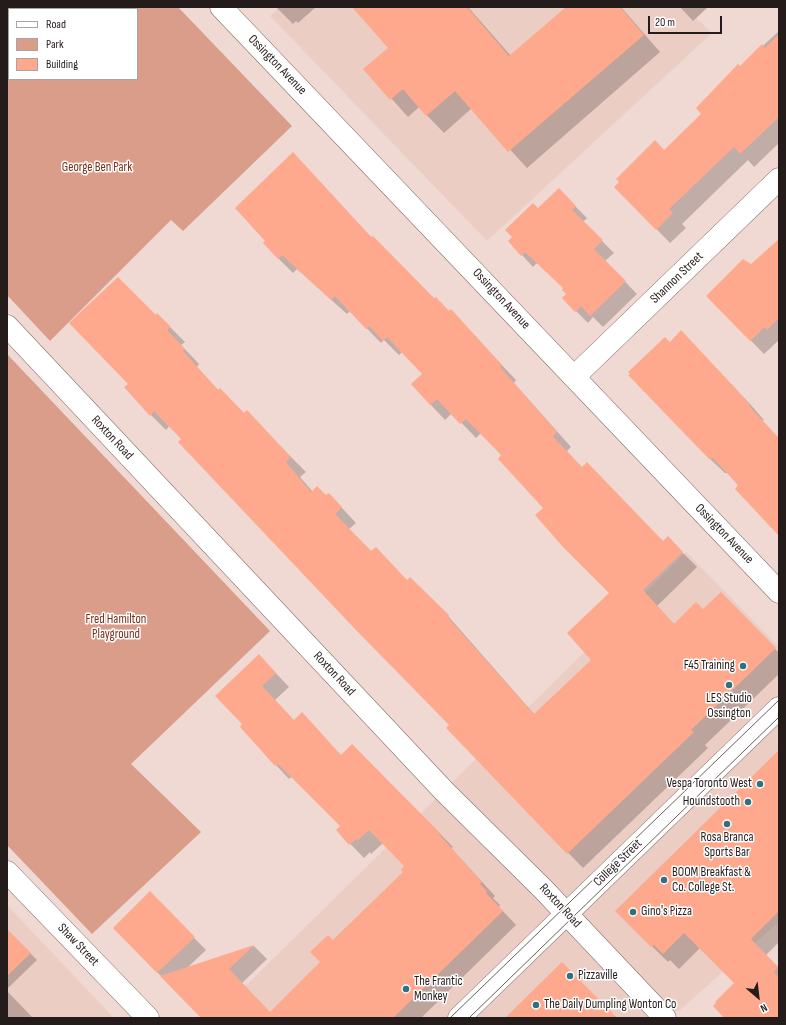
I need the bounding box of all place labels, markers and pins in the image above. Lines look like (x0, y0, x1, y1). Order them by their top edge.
place label: F45 Training (684, 658, 735, 674)
marker: F45 Training (738, 661, 748, 671)
marker: LES Studio Ossington (724, 680, 734, 690)
place label: LES Studio Ossington (706, 691, 752, 722)
place label: Vespa Toronto West (666, 776, 752, 792)
marker: Vespa Toronto West (755, 779, 765, 789)
place label: Houndstooth (683, 794, 740, 810)
marker: Houndstooth (743, 797, 753, 807)
marker: Rosa Branca Sports Bar (722, 819, 732, 829)
place label: Rosa Branca Sports Bar (701, 830, 753, 861)
place label: BOOM Breakfast & Co. College St. (672, 865, 751, 896)
marker: BOOM Breakfast & Co. College St. (659, 875, 669, 885)
place label: Gino's Pizza (641, 904, 692, 920)
marker: Gino's Pizza (628, 907, 638, 917)
place label: Pizzaville (578, 968, 618, 984)
marker: Pizzaville (565, 971, 575, 981)
place label: The Frantic Monkey (414, 974, 463, 1005)
marker: The Frantic Monkey (401, 984, 411, 994)
place label: The Daily Dumpling Wonton Co (544, 997, 676, 1013)
marker: The Daily Dumpling Wonton Co (531, 1000, 541, 1010)

